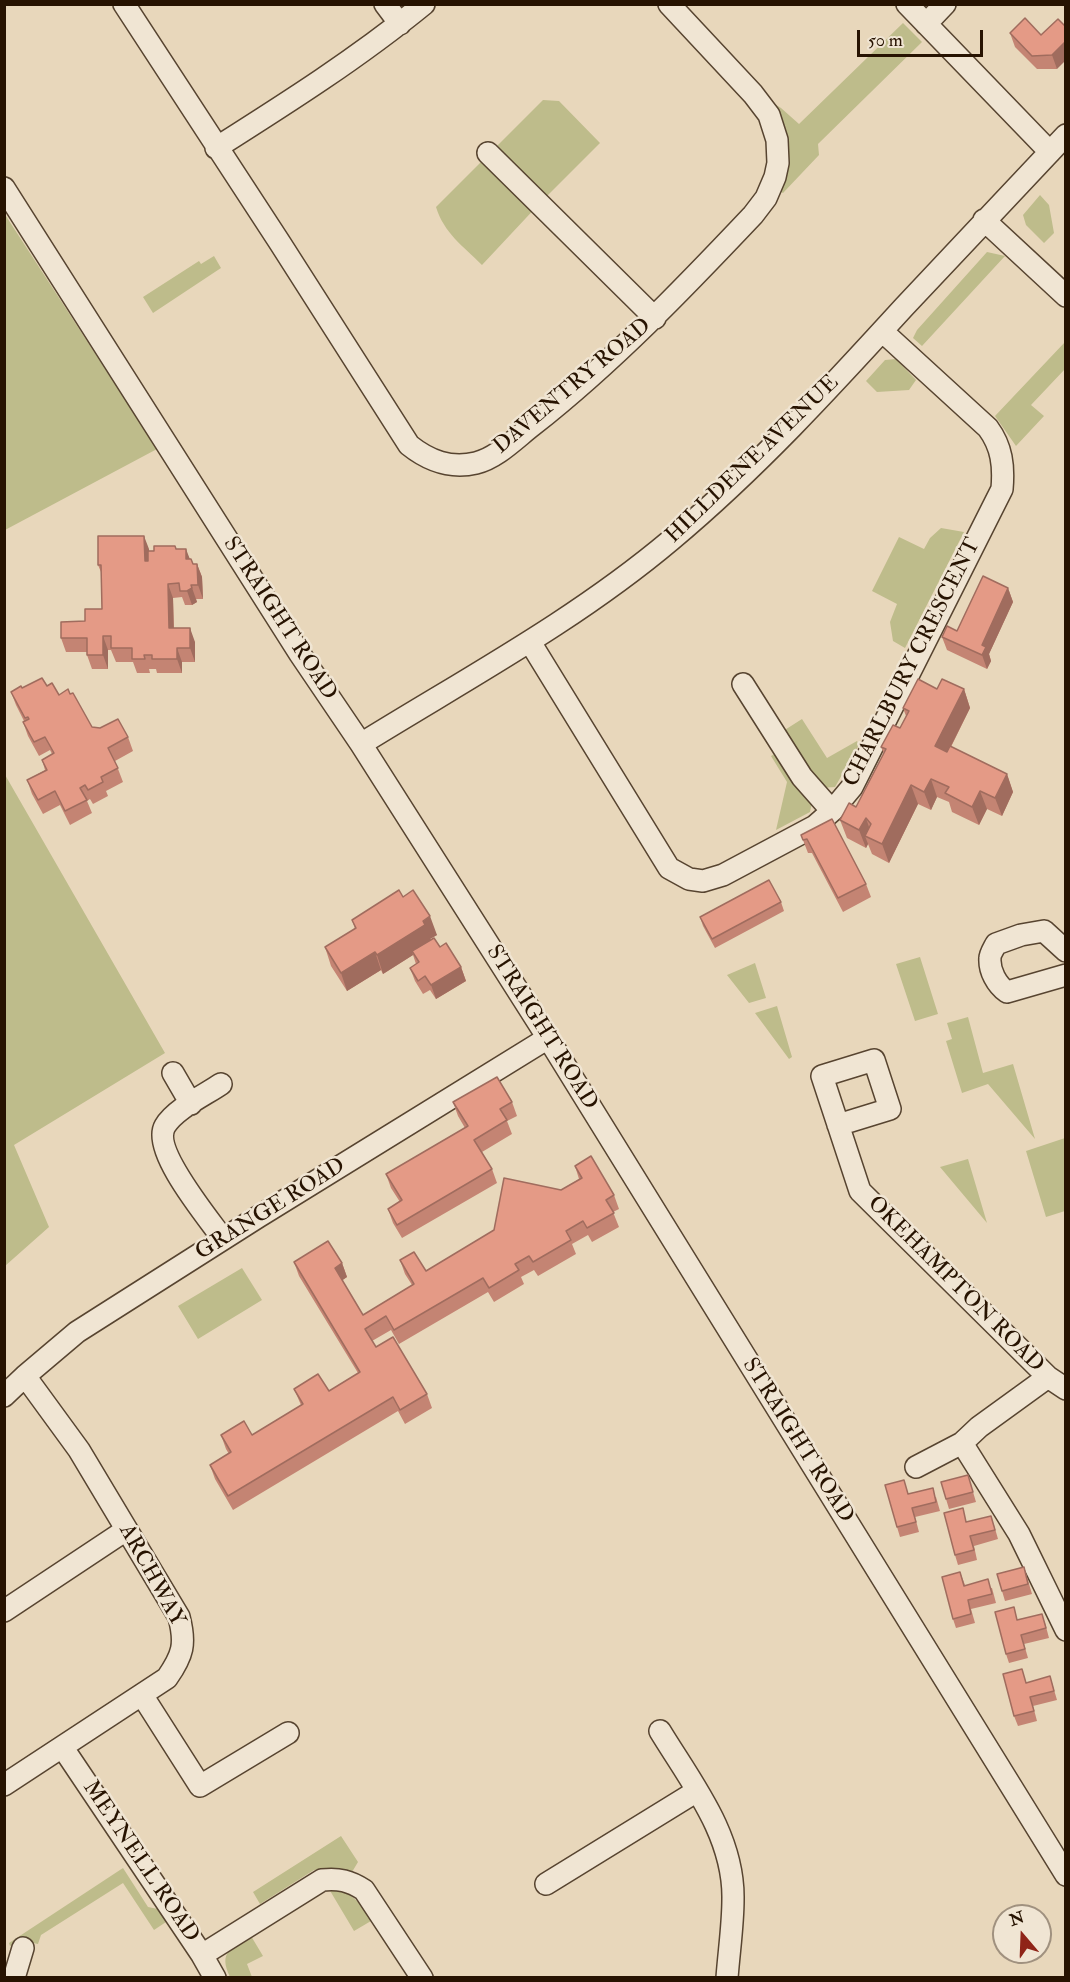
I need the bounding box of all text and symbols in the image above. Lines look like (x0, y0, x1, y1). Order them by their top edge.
scale bar (860, 18, 986, 56)
text: 50 m (868, 29, 903, 52)
street label: DAVENTRY ROAD (489, 313, 657, 461)
street label: HILLDENE AVENUE (661, 370, 845, 550)
street label: STRAIGHT ROAD (216, 532, 342, 706)
street label: CHARLBURY CRESCENT (839, 534, 987, 792)
street label: STRAIGHT ROAD (480, 941, 602, 1115)
street label: GRANGE ROAD (191, 1153, 351, 1267)
street label: OKEHAMPTON ROAD (861, 1191, 1049, 1379)
street label: STRAIGHT ROAD (736, 1354, 858, 1528)
street label: ARCHWAY (112, 1520, 190, 1632)
street label: MEYNELL ROAD (76, 1776, 204, 1948)
north arrow (992, 1904, 1052, 1964)
text: N (1007, 1907, 1027, 1931)

